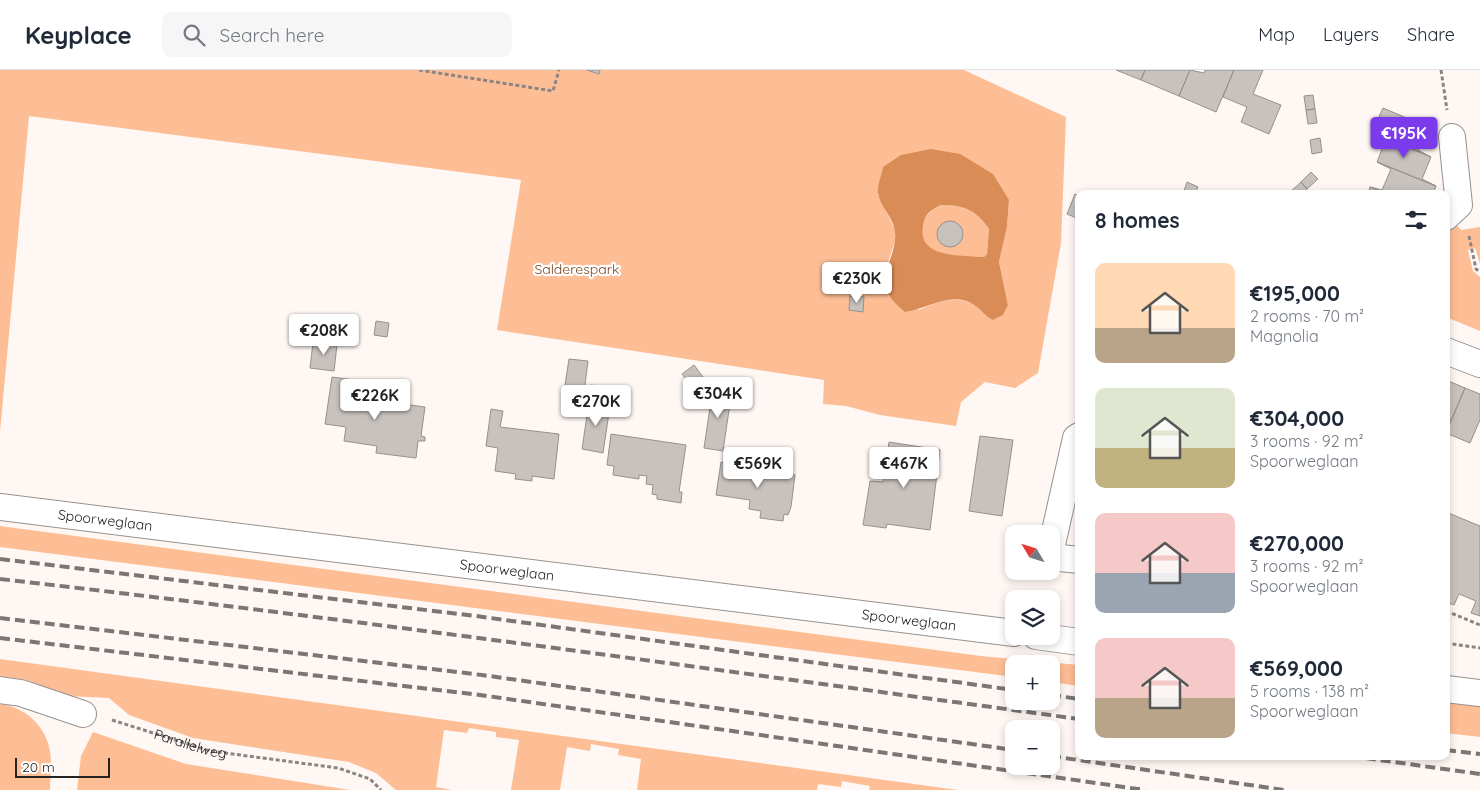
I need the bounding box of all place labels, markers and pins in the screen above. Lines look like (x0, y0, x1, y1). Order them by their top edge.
pin: €195K (1369, 116, 1439, 159)
pin: €230K (822, 262, 892, 304)
pin: €208K (289, 314, 359, 356)
pin: €304K (683, 376, 753, 419)
pin: €226K (340, 378, 410, 421)
pin: €270K (561, 384, 631, 427)
pin: €569K (723, 446, 793, 489)
pin: €467K (869, 446, 939, 489)

